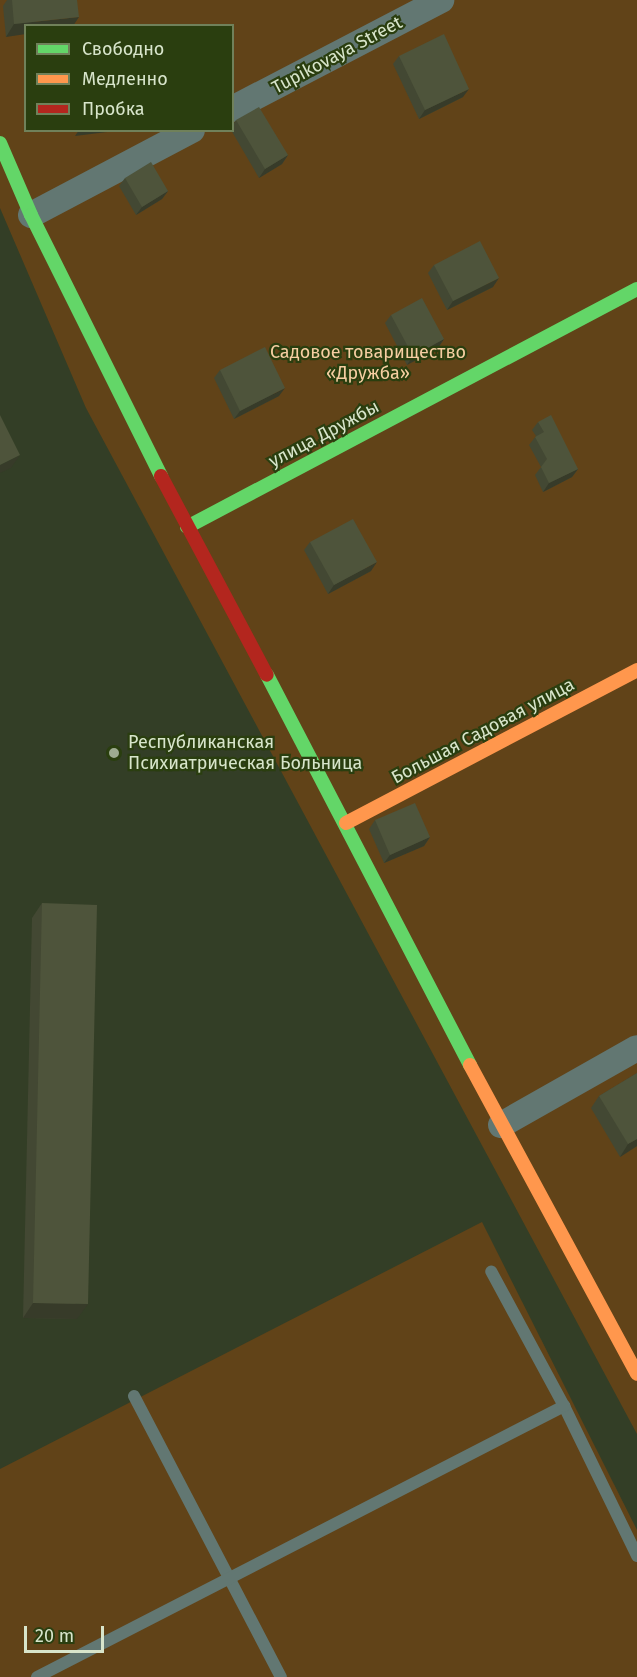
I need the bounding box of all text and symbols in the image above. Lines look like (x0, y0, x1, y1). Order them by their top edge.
street label: Tupikovaya Street (268, 12, 406, 98)
legend (24, 24, 234, 132)
text: Свободно (82, 38, 164, 60)
text: Медленно (82, 68, 168, 90)
text: Пробка (82, 98, 145, 120)
park label: Садовое товарищество «Дружба» (270, 342, 466, 385)
street label: улица Дружбы (265, 396, 383, 472)
street label: Большая Садовая улица (388, 674, 578, 788)
place label: Республиканская Психиатрическая Больница (128, 732, 362, 774)
marker: Республиканская Психиатрическая Больница (105, 744, 123, 762)
scale bar (27, 1614, 106, 1652)
text: 20 m (35, 1625, 74, 1647)

